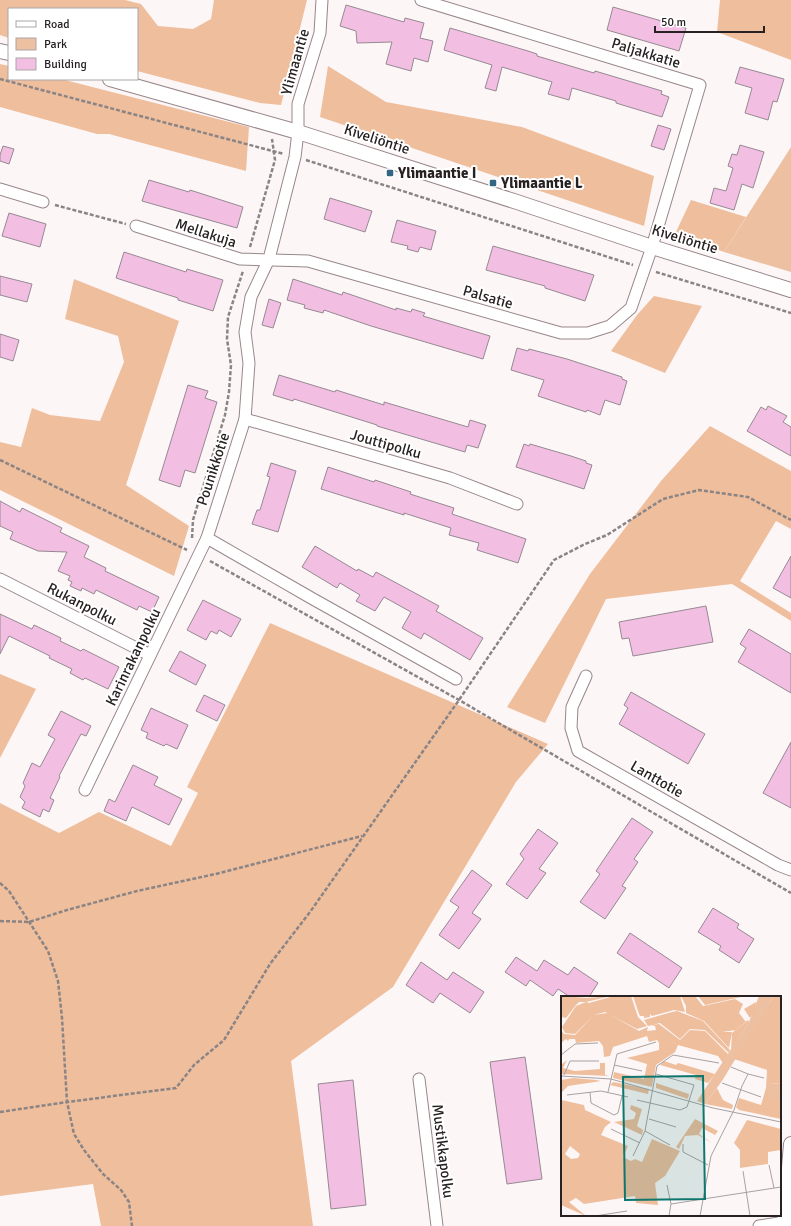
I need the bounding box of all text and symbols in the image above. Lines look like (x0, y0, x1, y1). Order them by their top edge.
legend (8, 8, 138, 80)
scale bar (655, 8, 764, 34)
text: 50 m (661, 15, 686, 30)
text: Road (44, 17, 70, 32)
street label: Ylimaantie (277, 27, 313, 97)
street label: Paljakkatie (609, 34, 683, 72)
text: Park (44, 37, 67, 52)
text: Building (44, 57, 87, 72)
street label: Kiveliöntie (342, 120, 412, 158)
place label: Ylimaantie I (397, 164, 476, 182)
marker: Ylimaantie I (385, 168, 395, 178)
place label: Ylimaantie L (500, 174, 583, 192)
marker: Ylimaantie L (488, 178, 498, 188)
street label: Mellakuja (173, 215, 239, 251)
street label: Kiveliöntie (650, 220, 720, 258)
street label: Palsatie (461, 281, 515, 313)
street label: Jouttipolku (348, 425, 424, 463)
street label: Pounikkotie (193, 430, 233, 508)
street label: Rukanpolku (44, 579, 120, 629)
street label: Karinrakanpolku (102, 605, 164, 709)
street label: Lanttotie (627, 757, 687, 801)
inset map (561, 996, 781, 1216)
street label: Mustikkapolku (428, 1103, 458, 1199)

